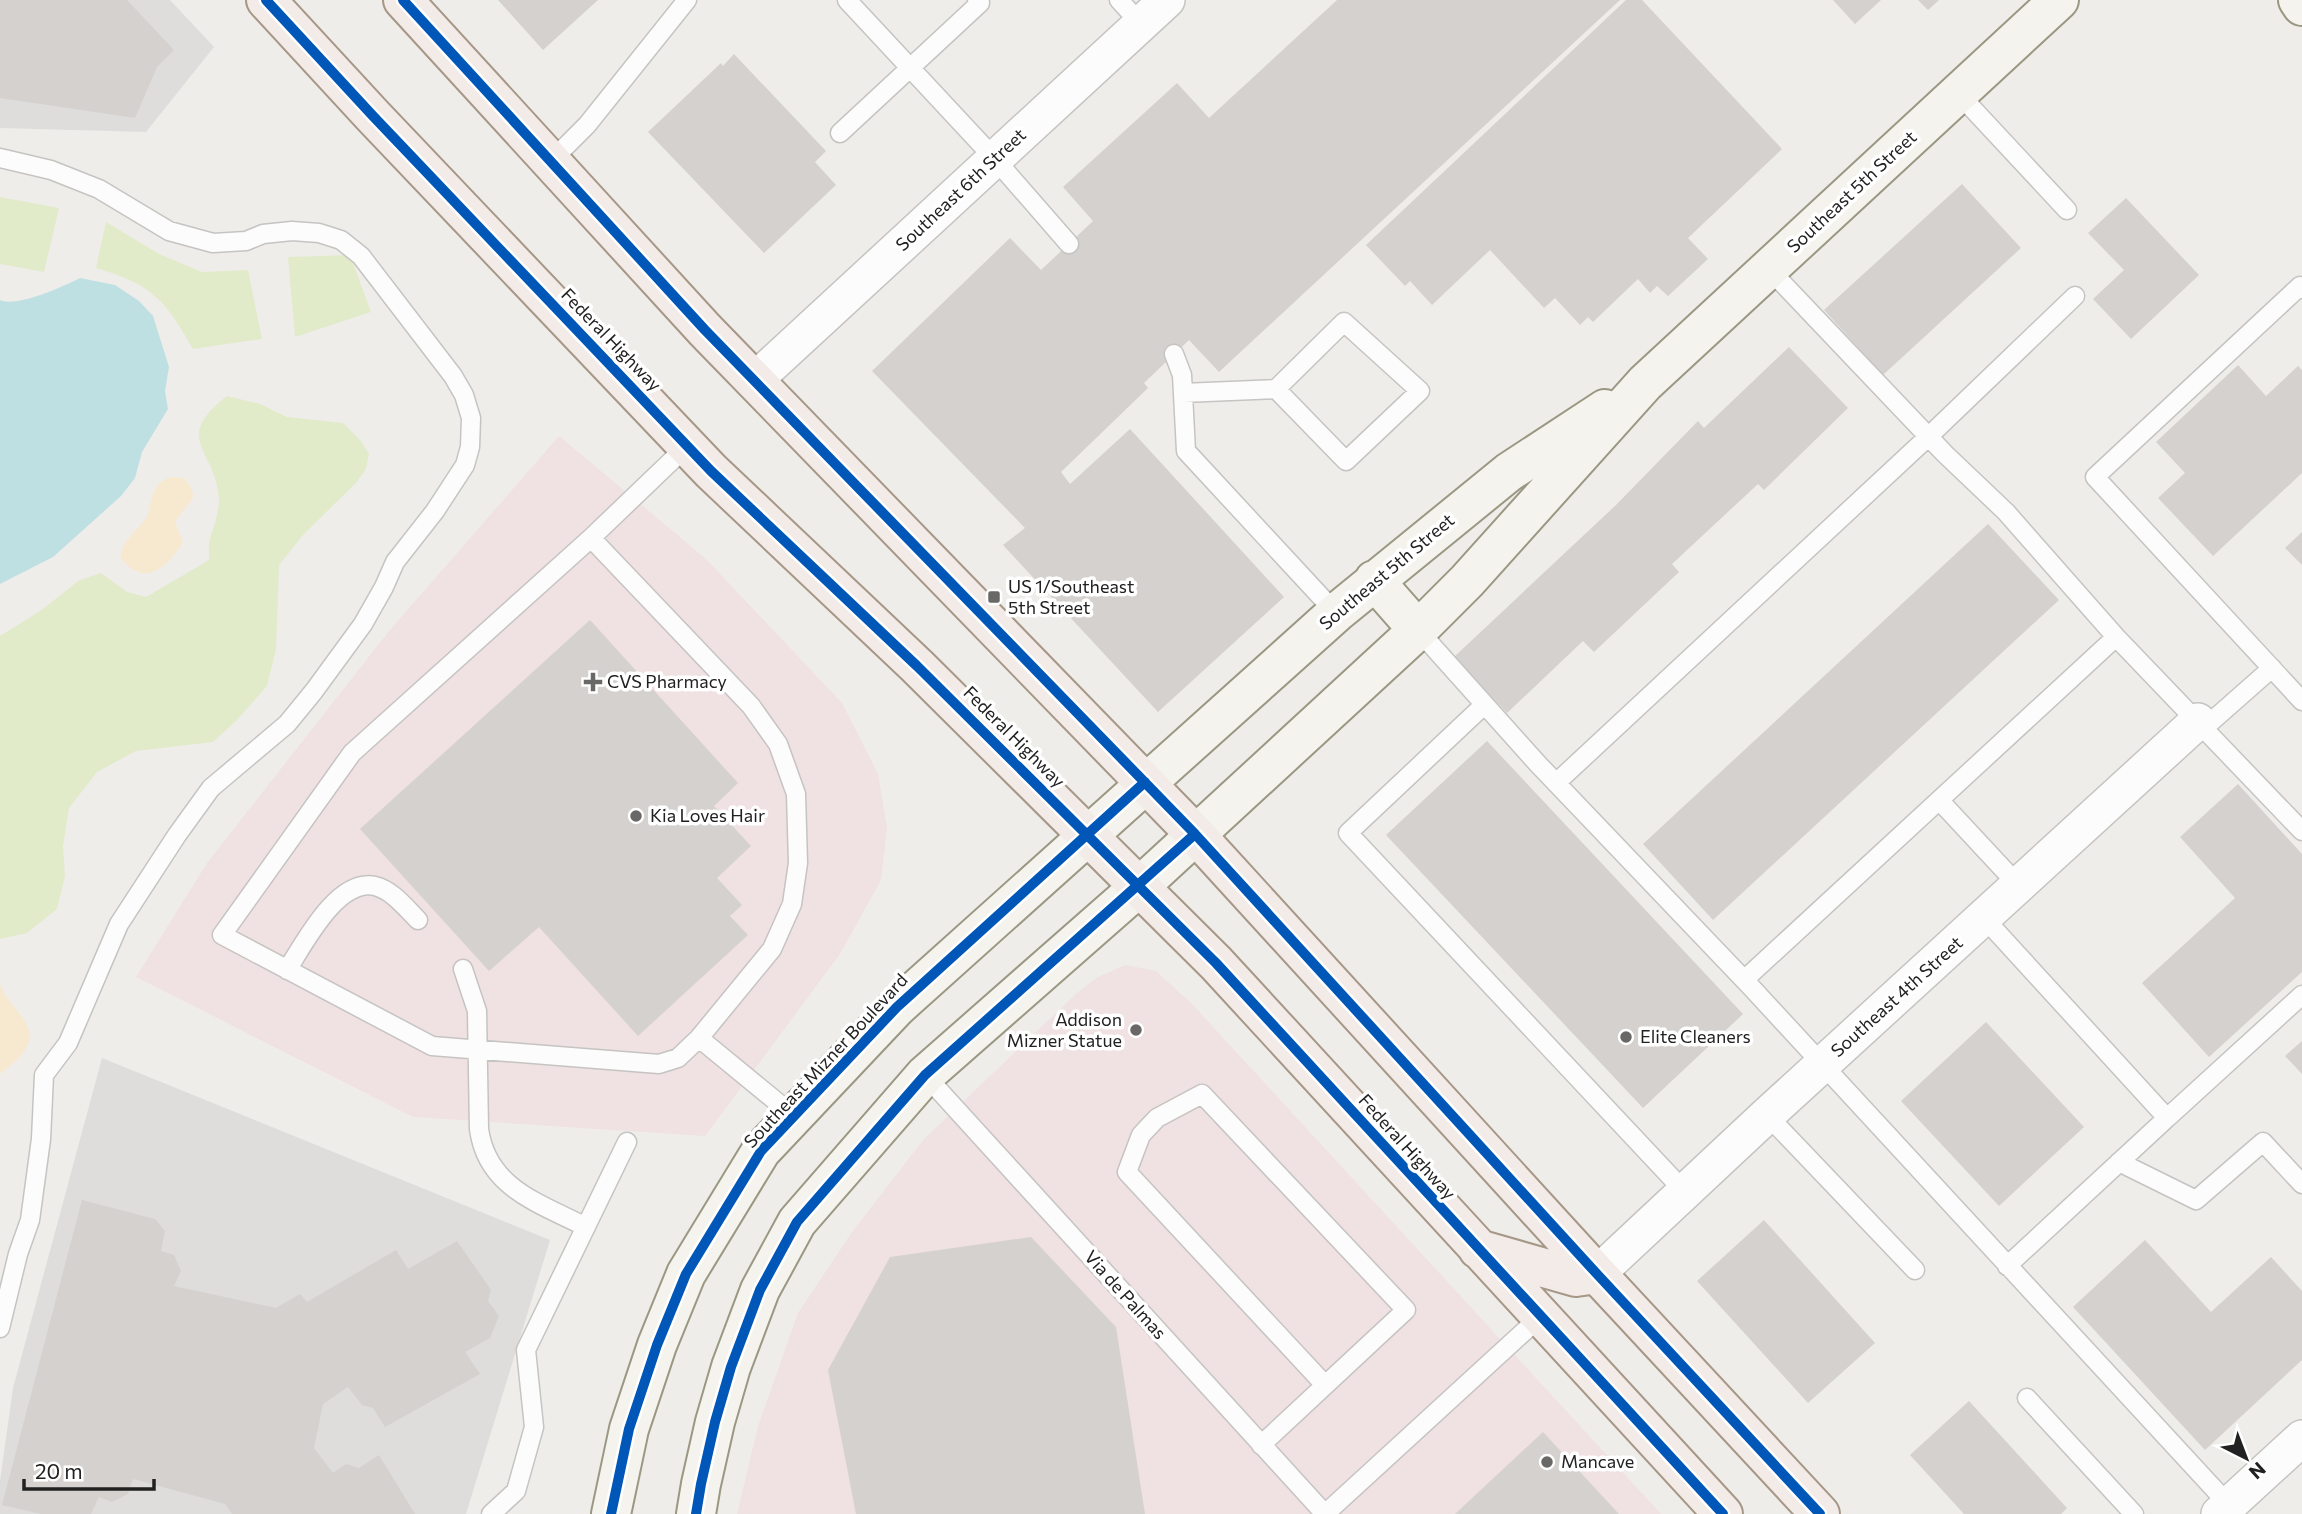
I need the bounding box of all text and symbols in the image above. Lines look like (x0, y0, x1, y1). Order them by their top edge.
street label: Southeast 6th Street (891, 123, 1030, 255)
street label: Southeast 5th Street (1782, 125, 1921, 257)
street label: Federal Highway (557, 283, 666, 395)
street label: Southeast 5th Street (1314, 508, 1458, 634)
place label: US 1/Southeast 5th Street (1008, 575, 1134, 618)
marker: US 1/Southeast 5th Street (986, 589, 1002, 605)
place label: CVS Pharmacy (607, 670, 727, 692)
marker: CVS Pharmacy (585, 674, 601, 690)
street label: Federal Highway (959, 681, 1070, 792)
place label: Kia Loves Hair (650, 804, 765, 826)
marker: Kia Loves Hair (628, 808, 644, 824)
street label: Southeast 4th Street (1826, 931, 1967, 1061)
street label: Southeast Mizner Boulevard (739, 969, 912, 1152)
place label: Addison Mizner Statue (1007, 1008, 1122, 1051)
marker: Addison Mizner Statue (1128, 1022, 1144, 1038)
place label: Elite Cleaners (1640, 1025, 1751, 1047)
marker: Elite Cleaners (1618, 1029, 1634, 1045)
street label: Federal Highway (1355, 1089, 1461, 1204)
street label: Via de Palmas (1080, 1245, 1171, 1343)
north arrow (2211, 1423, 2281, 1493)
scale bar (24, 1448, 154, 1492)
place label: Mancave (1561, 1450, 1634, 1472)
marker: Mancave (1539, 1454, 1555, 1470)
text: 20 m (35, 1458, 83, 1483)
text: N (2245, 1458, 2271, 1484)

